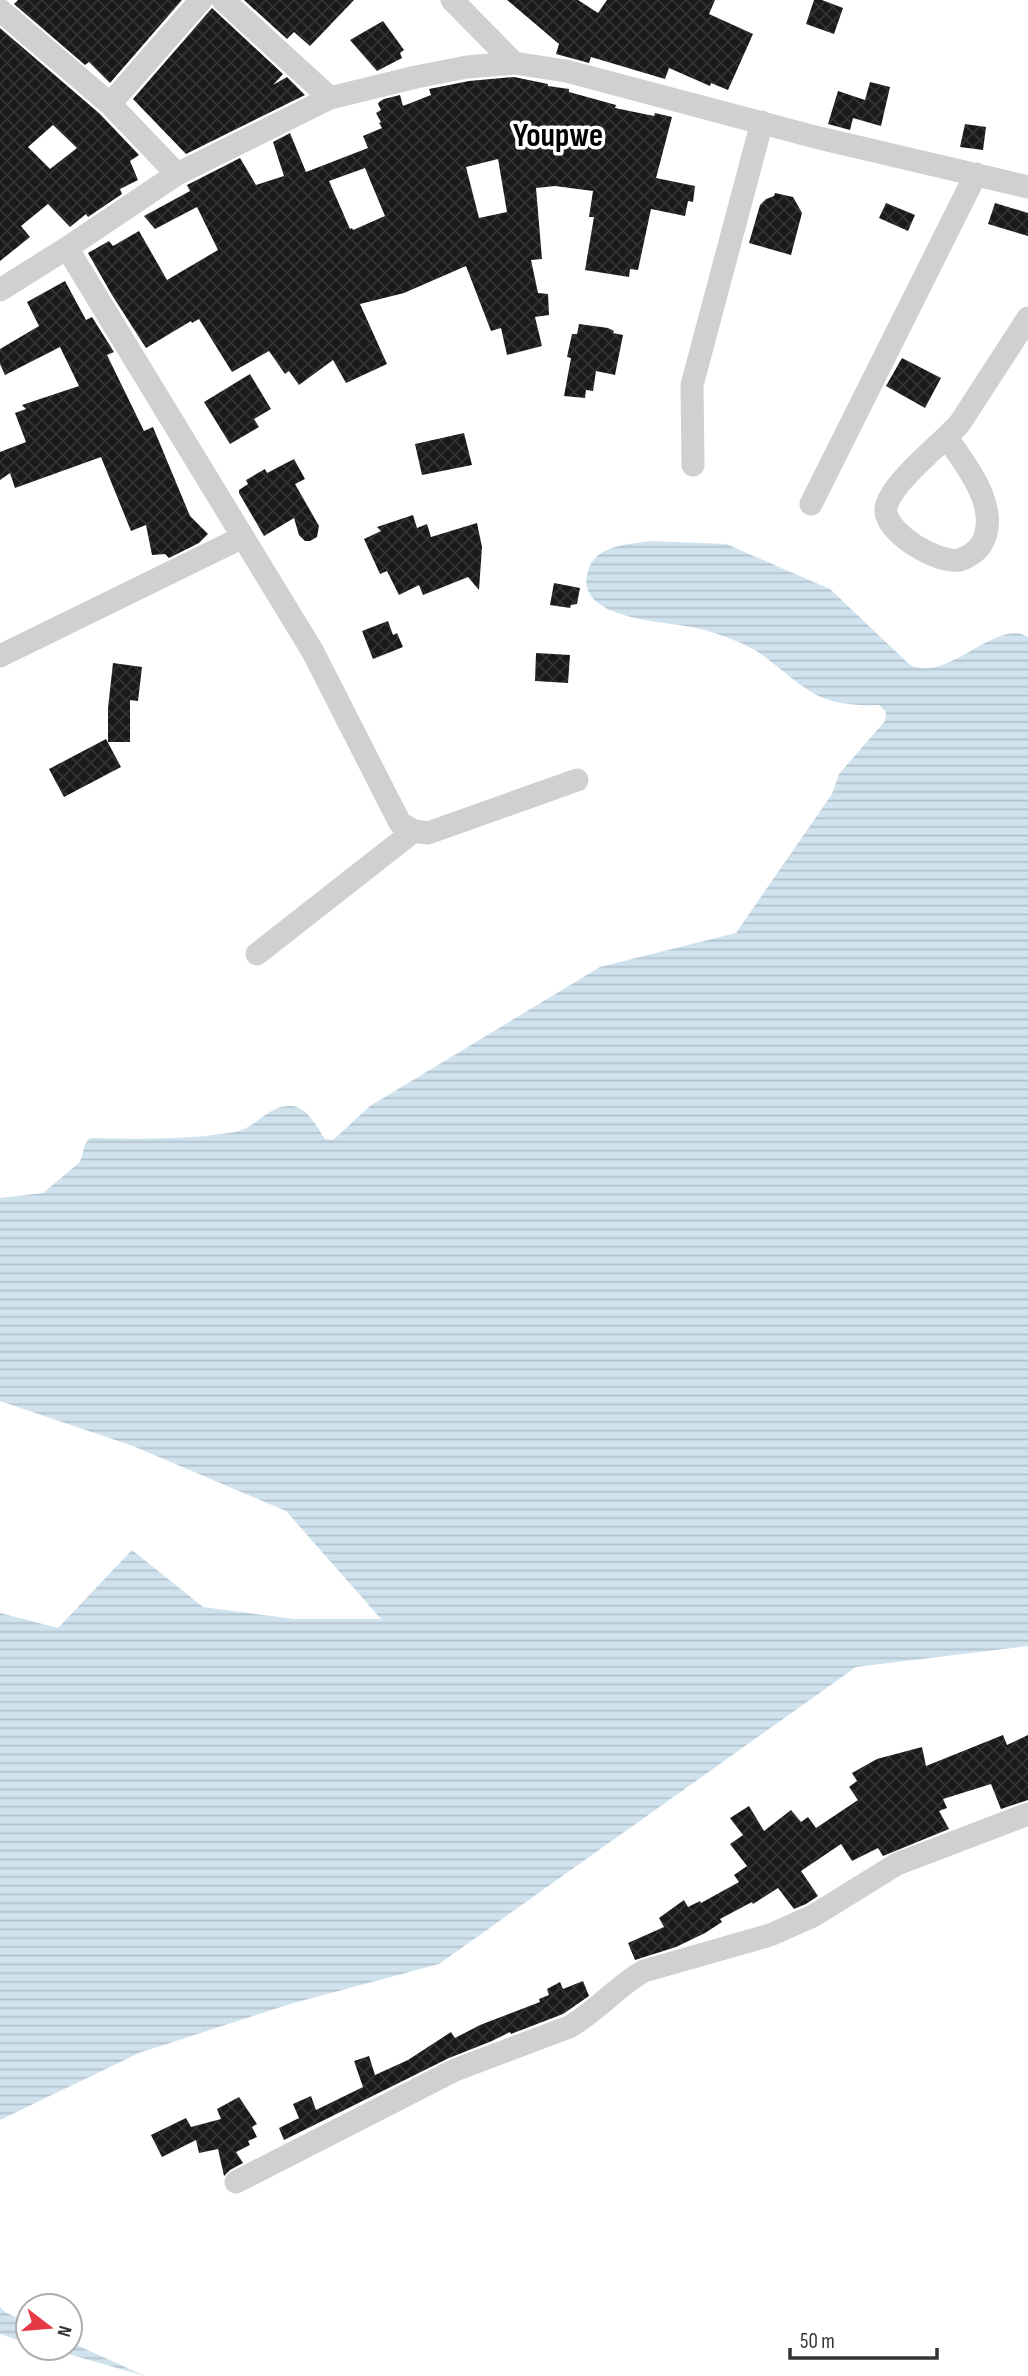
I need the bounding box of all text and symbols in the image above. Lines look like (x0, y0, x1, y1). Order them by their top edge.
district label: Youpwe (513, 116, 603, 156)
north arrow (14, 2292, 84, 2362)
scale bar (790, 2316, 937, 2360)
text: N (51, 2323, 76, 2339)
text: 50 m (800, 2329, 835, 2354)

